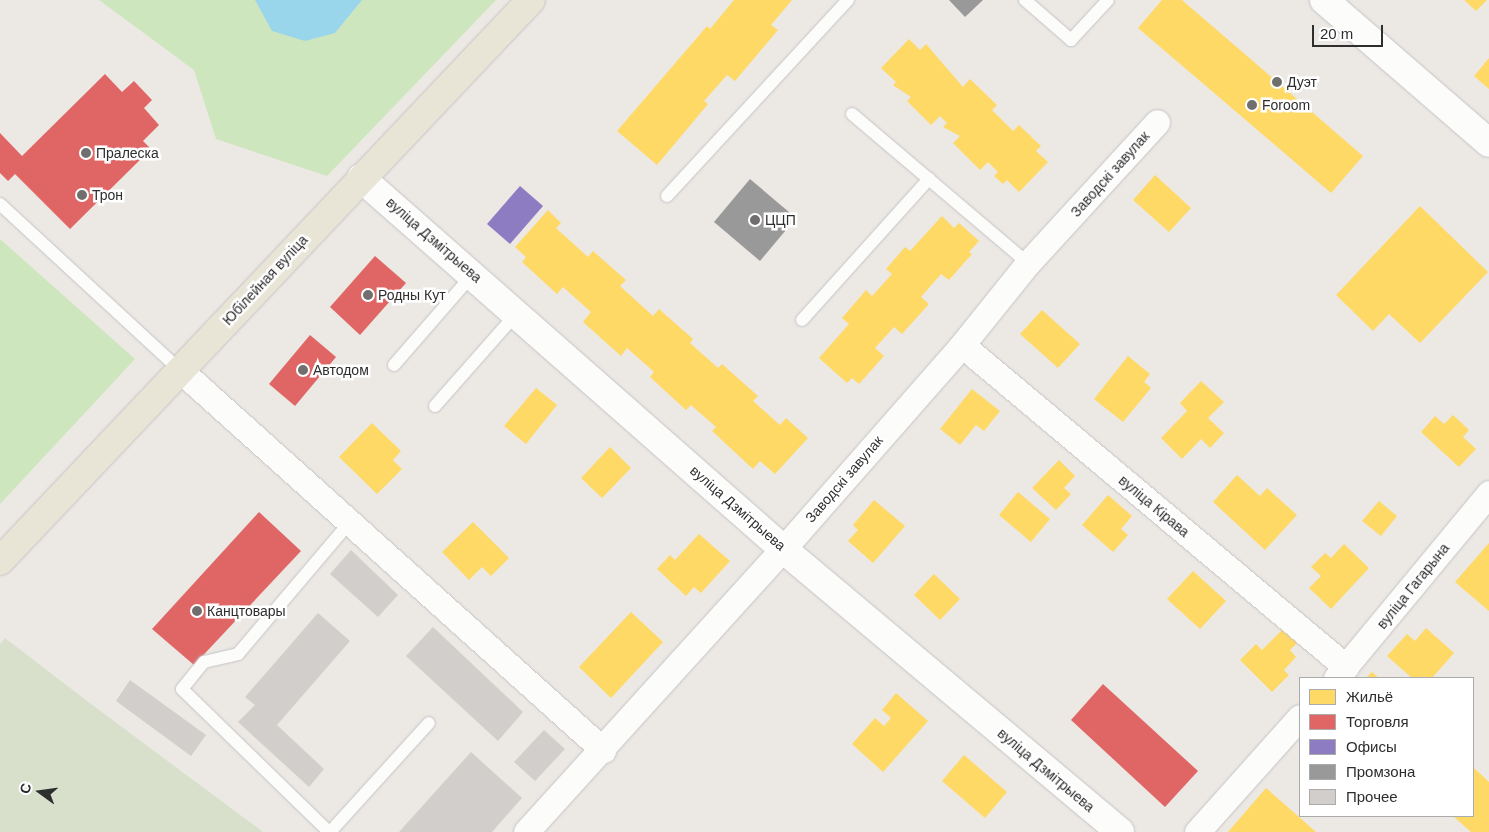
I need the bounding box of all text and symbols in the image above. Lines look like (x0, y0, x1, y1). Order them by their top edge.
scale bar (1314, 15, 1385, 47)
text: 20 m (1320, 25, 1353, 42)
place label: Дуэт (1287, 74, 1317, 90)
marker: Дуэт (1271, 76, 1283, 88)
place label: Foroom (1262, 97, 1310, 113)
marker: Foroom (1246, 99, 1258, 111)
street label: Заводскі завулак (1067, 128, 1153, 220)
place label: Пралеска (96, 145, 159, 161)
marker: Пралеска (80, 147, 92, 159)
place label: Трон (92, 187, 123, 203)
marker: Трон (76, 189, 88, 201)
street label: вуліца Дзмітрыева (383, 194, 485, 286)
place label: ЦЦП (765, 212, 796, 228)
marker: ЦЦП (749, 214, 761, 226)
street label: Юбілейная вуліца (219, 232, 311, 328)
place label: Родны Кут (378, 287, 446, 303)
marker: Родны Кут (362, 289, 374, 301)
place label: Автодом (313, 362, 369, 378)
marker: Автодом (297, 364, 309, 376)
street label: Заводскі завулак (802, 432, 886, 526)
street label: вуліца Дзмітрыева (687, 462, 789, 554)
street label: вуліца Кірава (1115, 472, 1193, 540)
street label: вуліца Гагарына (1373, 540, 1453, 632)
place label: Канцтовары (207, 603, 286, 619)
marker: Канцтовары (191, 605, 203, 617)
legend (1299, 677, 1474, 817)
text: Жильё (1346, 688, 1393, 705)
text: Торговля (1346, 713, 1409, 730)
street label: вуліца Дзмітрыева (994, 725, 1098, 815)
text: Офисы (1346, 738, 1397, 755)
text: Промзона (1346, 763, 1415, 780)
north arrow (15, 767, 65, 817)
text: С (16, 782, 34, 795)
text: Прочее (1346, 788, 1398, 805)

